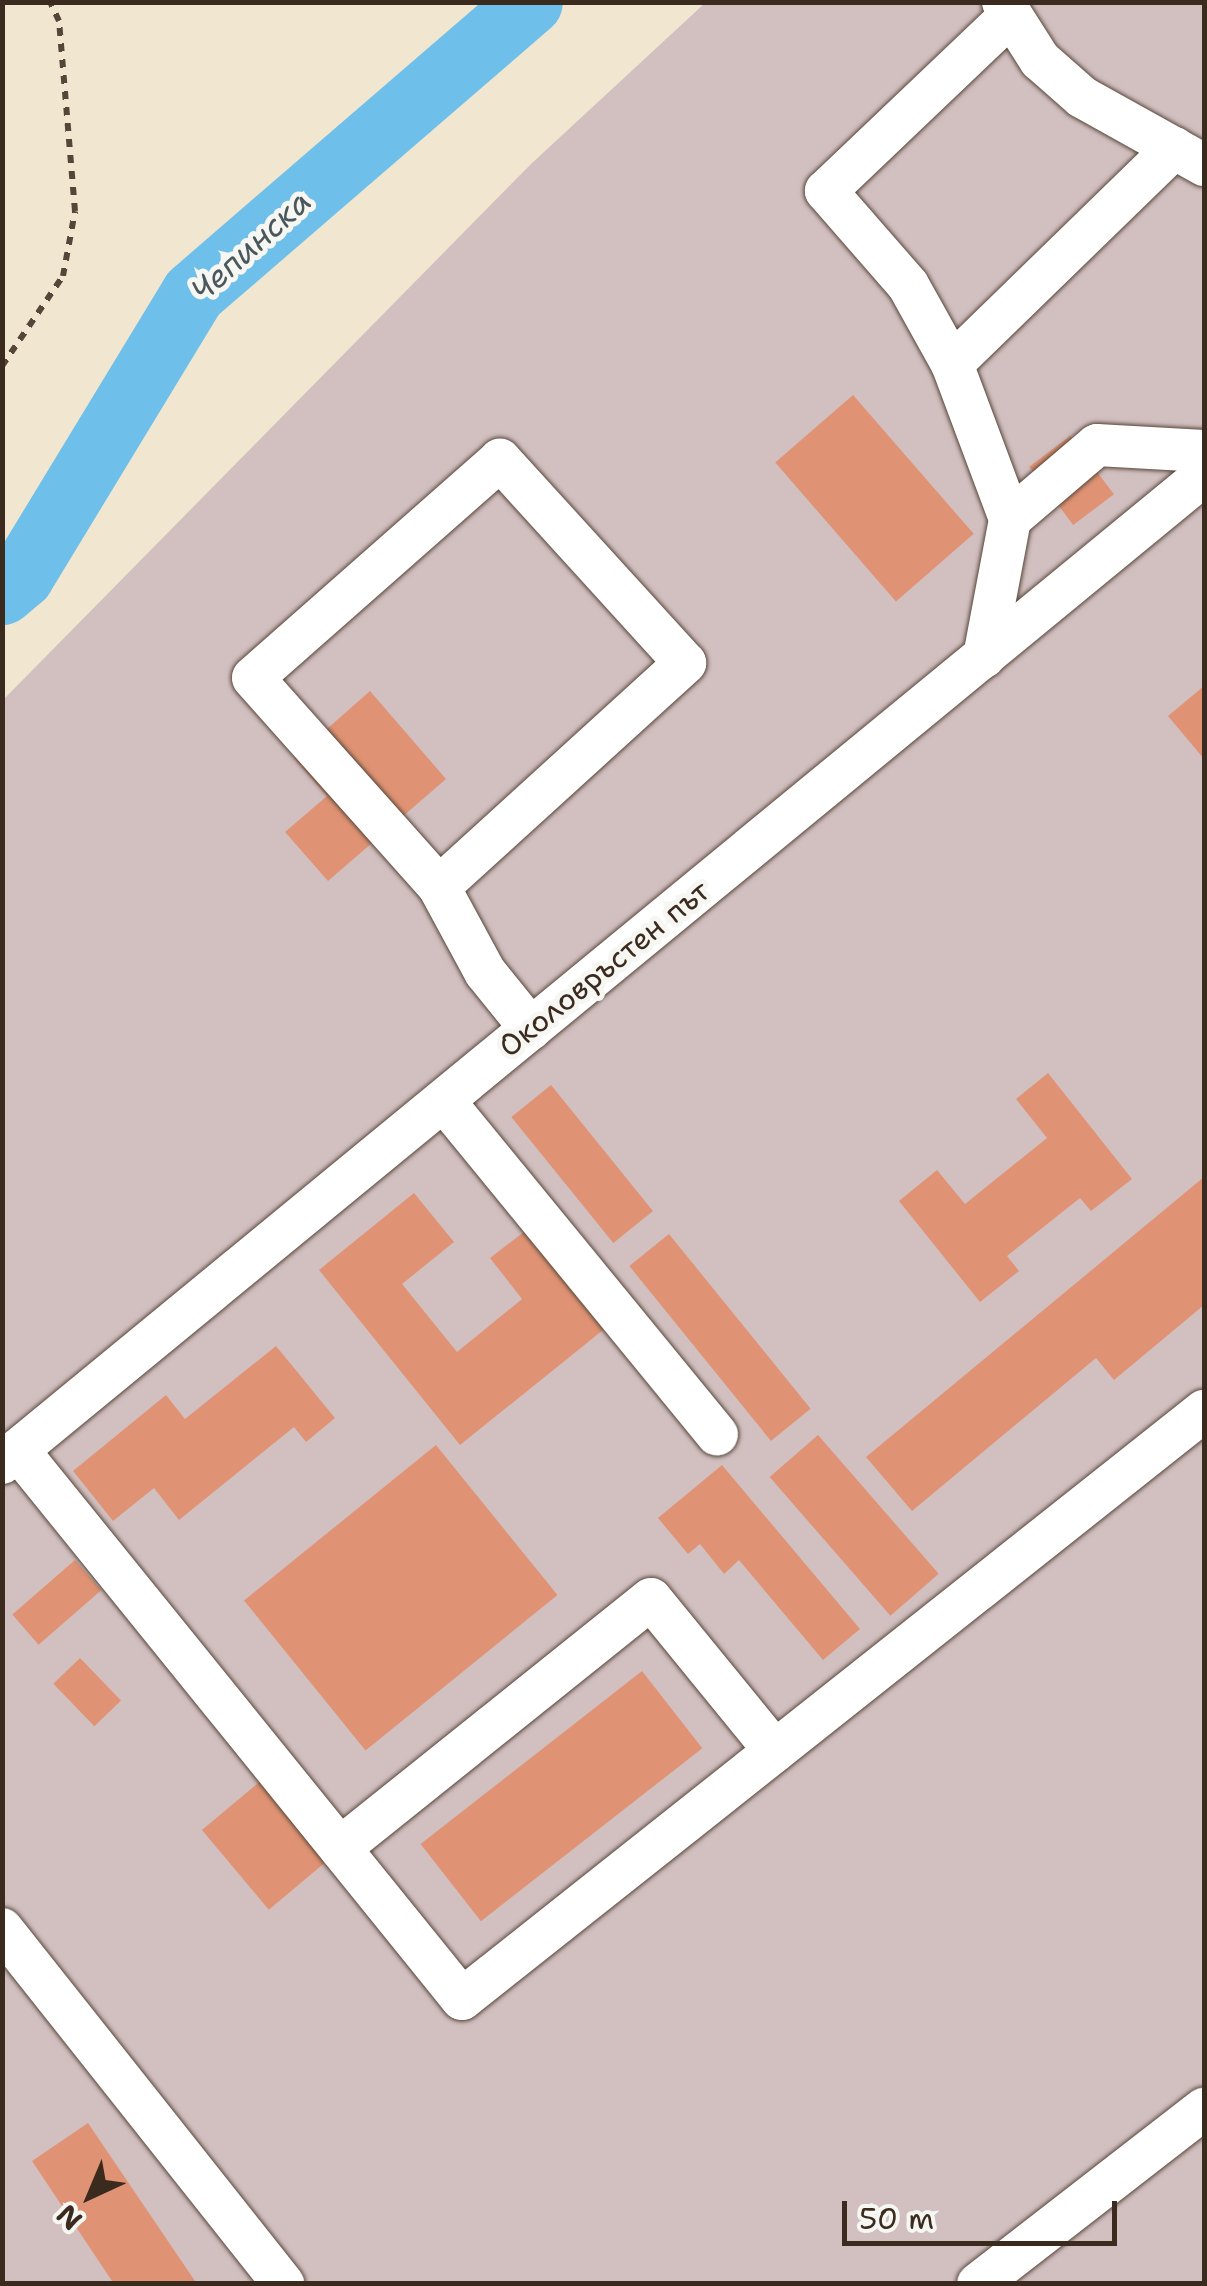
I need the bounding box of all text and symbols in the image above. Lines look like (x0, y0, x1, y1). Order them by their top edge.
water label: Чепинска (183, 182, 319, 310)
street label: Околовръстен път (492, 873, 716, 1065)
north arrow (40, 2146, 140, 2246)
scale bar (847, 2181, 1122, 2243)
text: N (48, 2196, 90, 2239)
text: 50 m (859, 2198, 934, 2239)

